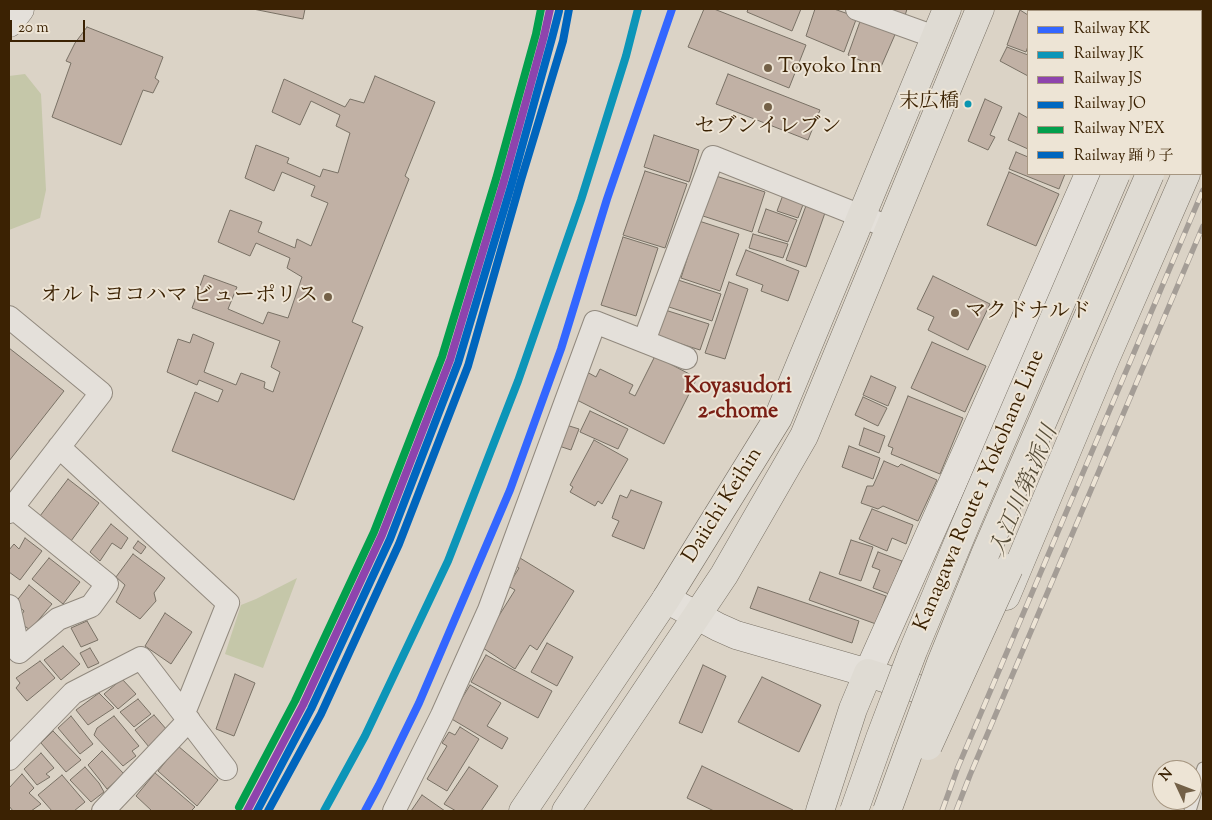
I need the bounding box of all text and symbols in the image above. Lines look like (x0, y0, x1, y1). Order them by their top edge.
scale bar (12, 10, 88, 42)
legend (1027, 10, 1202, 175)
text: 20 m (18, 18, 49, 39)
text: Railway KK (1074, 19, 1150, 40)
text: Railway JK (1074, 44, 1144, 65)
place label: Toyoko Inn (778, 55, 882, 81)
marker: Toyoko Inn (762, 62, 774, 74)
text: Railway JS (1074, 69, 1142, 90)
place label: 末広橋 (899, 92, 959, 116)
text: Railway JO (1074, 94, 1146, 115)
marker: 末広橋 (963, 99, 973, 109)
marker: セブンイレブン (762, 101, 774, 113)
place label: セブンイレブン (695, 115, 841, 141)
text: Railway N'EX (1074, 119, 1165, 140)
text: Railway 踊り子 (1074, 146, 1174, 167)
place label: オルトヨコハマ ビューポリス (41, 284, 318, 310)
marker: オルトヨコハマ ビューポリス (322, 291, 334, 303)
place label: マクドナルド (965, 300, 1091, 326)
marker: マクドナルド (949, 307, 961, 319)
street label: Kanagawa Route 1 Yokohane Line (910, 347, 1052, 635)
district label: Koyasudori 2-chome (684, 375, 792, 426)
water label: 入江川第1派川 (987, 423, 1065, 561)
street label: Daiichi Keihin (679, 444, 769, 568)
north arrow (1152, 760, 1202, 810)
text: N (1156, 765, 1178, 786)

